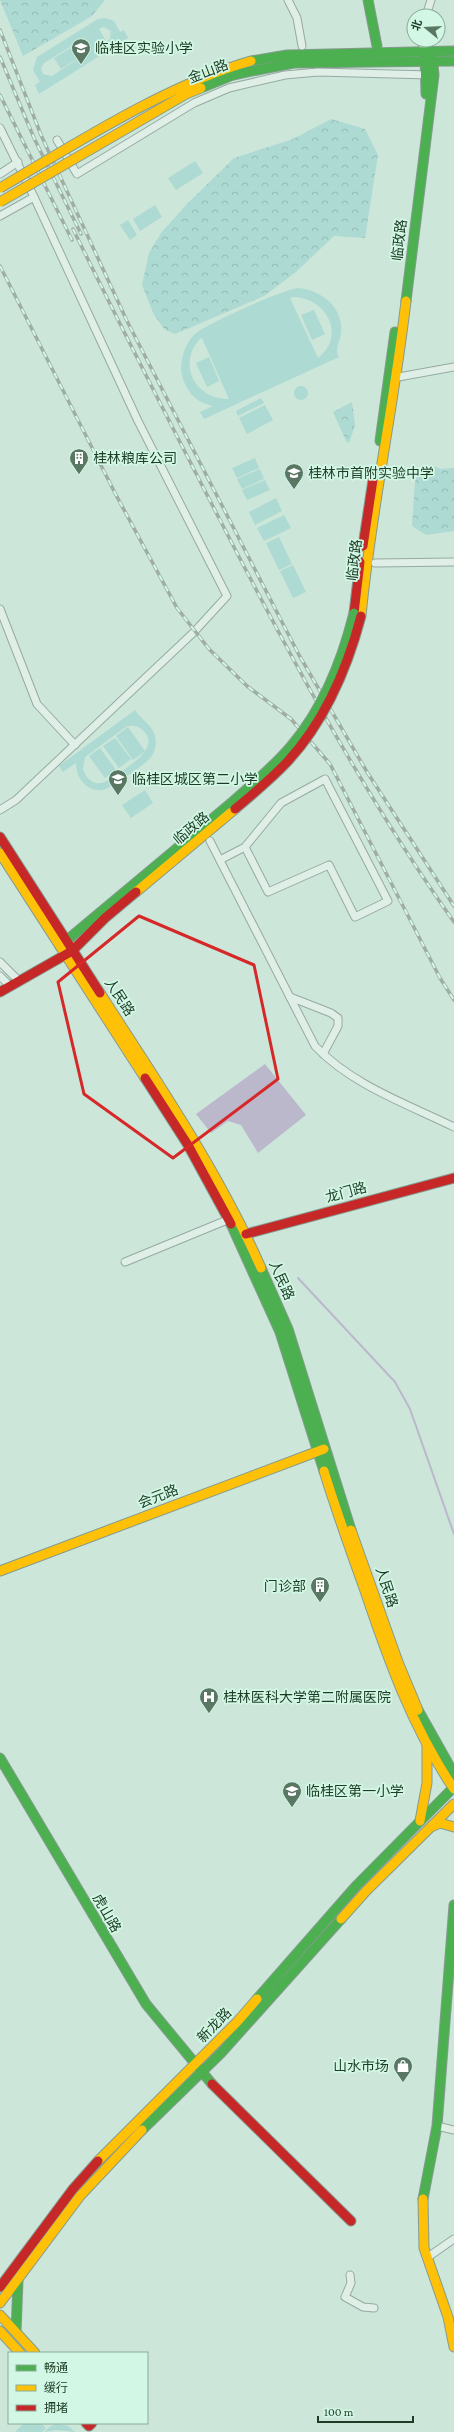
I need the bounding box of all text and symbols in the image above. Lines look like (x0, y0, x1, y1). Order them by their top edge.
north arrow (406, 8, 446, 48)
text: 北 (409, 18, 424, 32)
school or university icon: 临桂区实验小学 (70, 37, 92, 65)
place label: 临桂区实验小学 (95, 40, 193, 56)
street label: 金山路 (186, 56, 230, 86)
street label: 临政路 (389, 218, 409, 262)
building icon: 桂林粮库公司 (68, 447, 90, 475)
place label: 桂林粮库公司 (93, 450, 177, 466)
school or university icon: 桂林市首附实验中学 (283, 462, 305, 490)
place label: 桂林市首附实验中学 (308, 465, 434, 481)
street label: 临政路 (344, 538, 364, 582)
school or university icon: 临桂区城区第二小学 (107, 768, 129, 796)
place label: 临桂区城区第二小学 (132, 771, 258, 787)
street label: 临政路 (170, 808, 212, 848)
street label: 人民路 (102, 975, 138, 1019)
street label: 龙门路 (324, 1179, 368, 1205)
street label: 人民路 (266, 1258, 298, 1302)
street label: 会元路 (136, 1481, 180, 1511)
street label: 人民路 (373, 1565, 401, 1609)
building icon: 门诊部 (309, 1575, 331, 1603)
place label: 门诊部 (264, 1578, 306, 1594)
hospital icon: 桂林医科大学第二附属医院 (198, 1686, 220, 1714)
place label: 桂林医科大学第二附属医院 (223, 1689, 391, 1705)
school or university icon: 临桂区第一小学 (281, 1780, 303, 1808)
place label: 临桂区第一小学 (306, 1783, 404, 1799)
street label: 虎山路 (90, 1891, 124, 1935)
street label: 新龙路 (194, 2004, 234, 2046)
shop icon: 山水市场 (392, 2055, 414, 2083)
place label: 山水市场 (333, 2058, 389, 2074)
legend (8, 2352, 148, 2424)
text: 畅通 (44, 2361, 68, 2375)
text: 缓行 (44, 2381, 68, 2395)
scale bar (318, 2398, 413, 2424)
text: 拥堵 (44, 2401, 68, 2415)
text: 100 m (324, 2405, 354, 2419)

